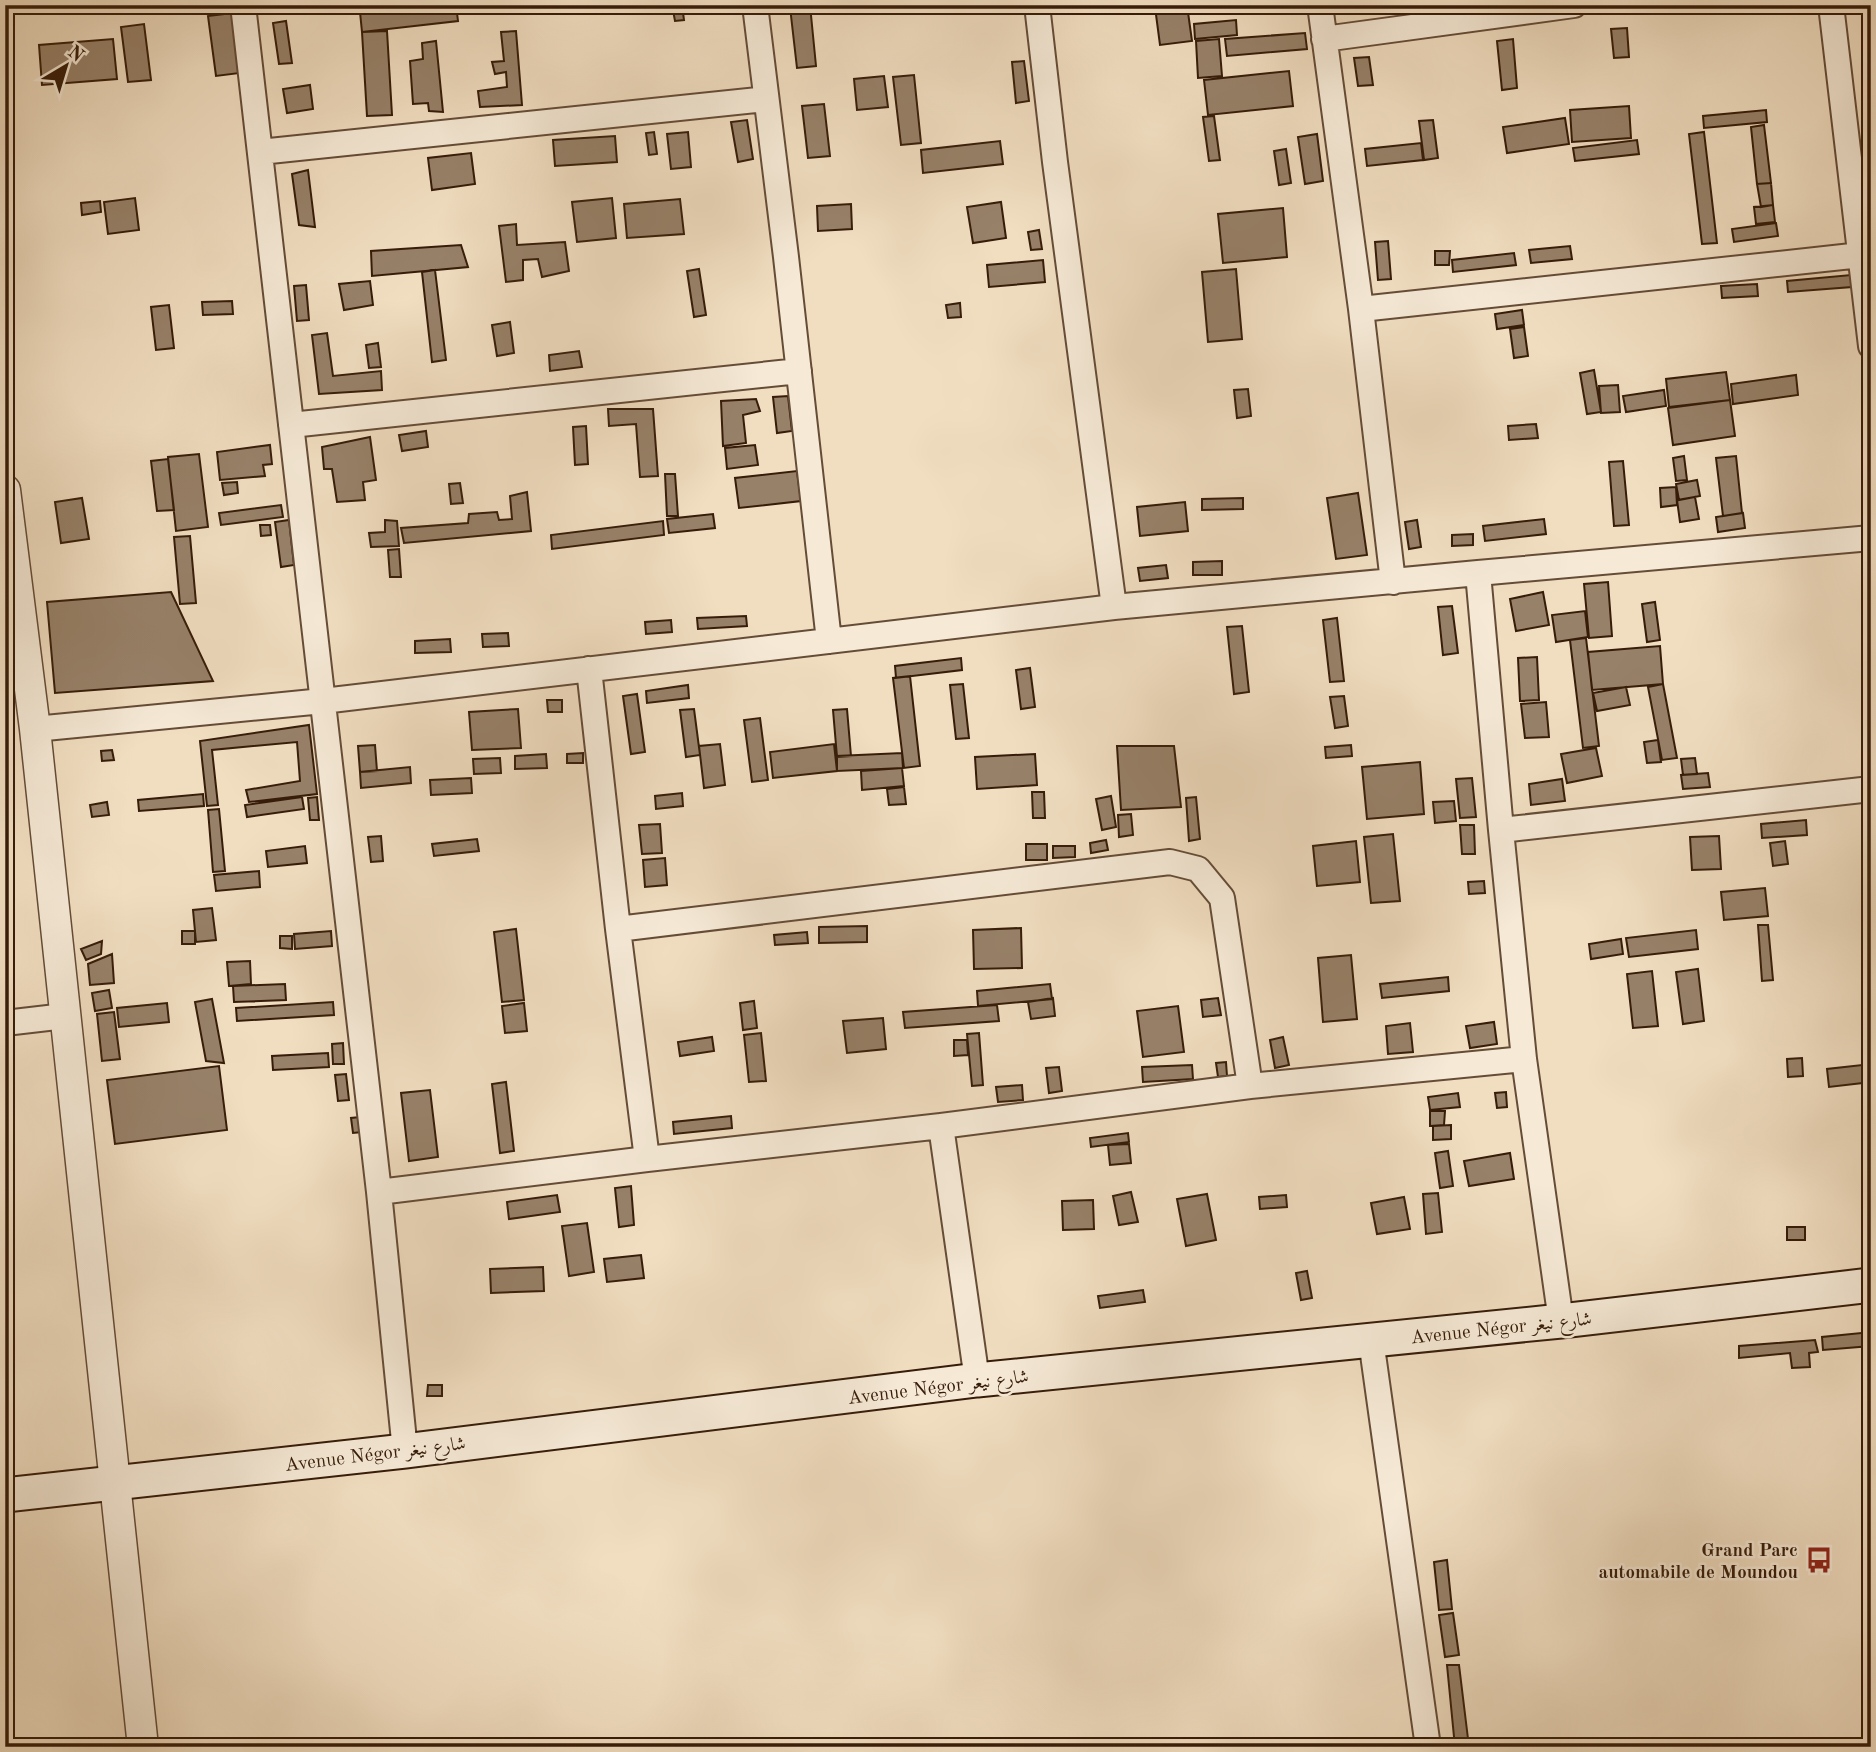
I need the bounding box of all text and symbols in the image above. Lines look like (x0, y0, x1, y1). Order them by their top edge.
north arrow (32, 32, 102, 102)
text: N (63, 43, 87, 67)
street label: Avenue Négor شارع نيغر (1410, 1311, 1593, 1352)
street label: Avenue Négor شارع نيغر (847, 1368, 1030, 1413)
street label: Avenue Négor شارع نيغر (284, 1435, 467, 1480)
place label: Grand Parc automabile de Moundou (1598, 1542, 1798, 1583)
bus stop icon: Grand Parc automabile de Moundou (1804, 1545, 1834, 1575)

